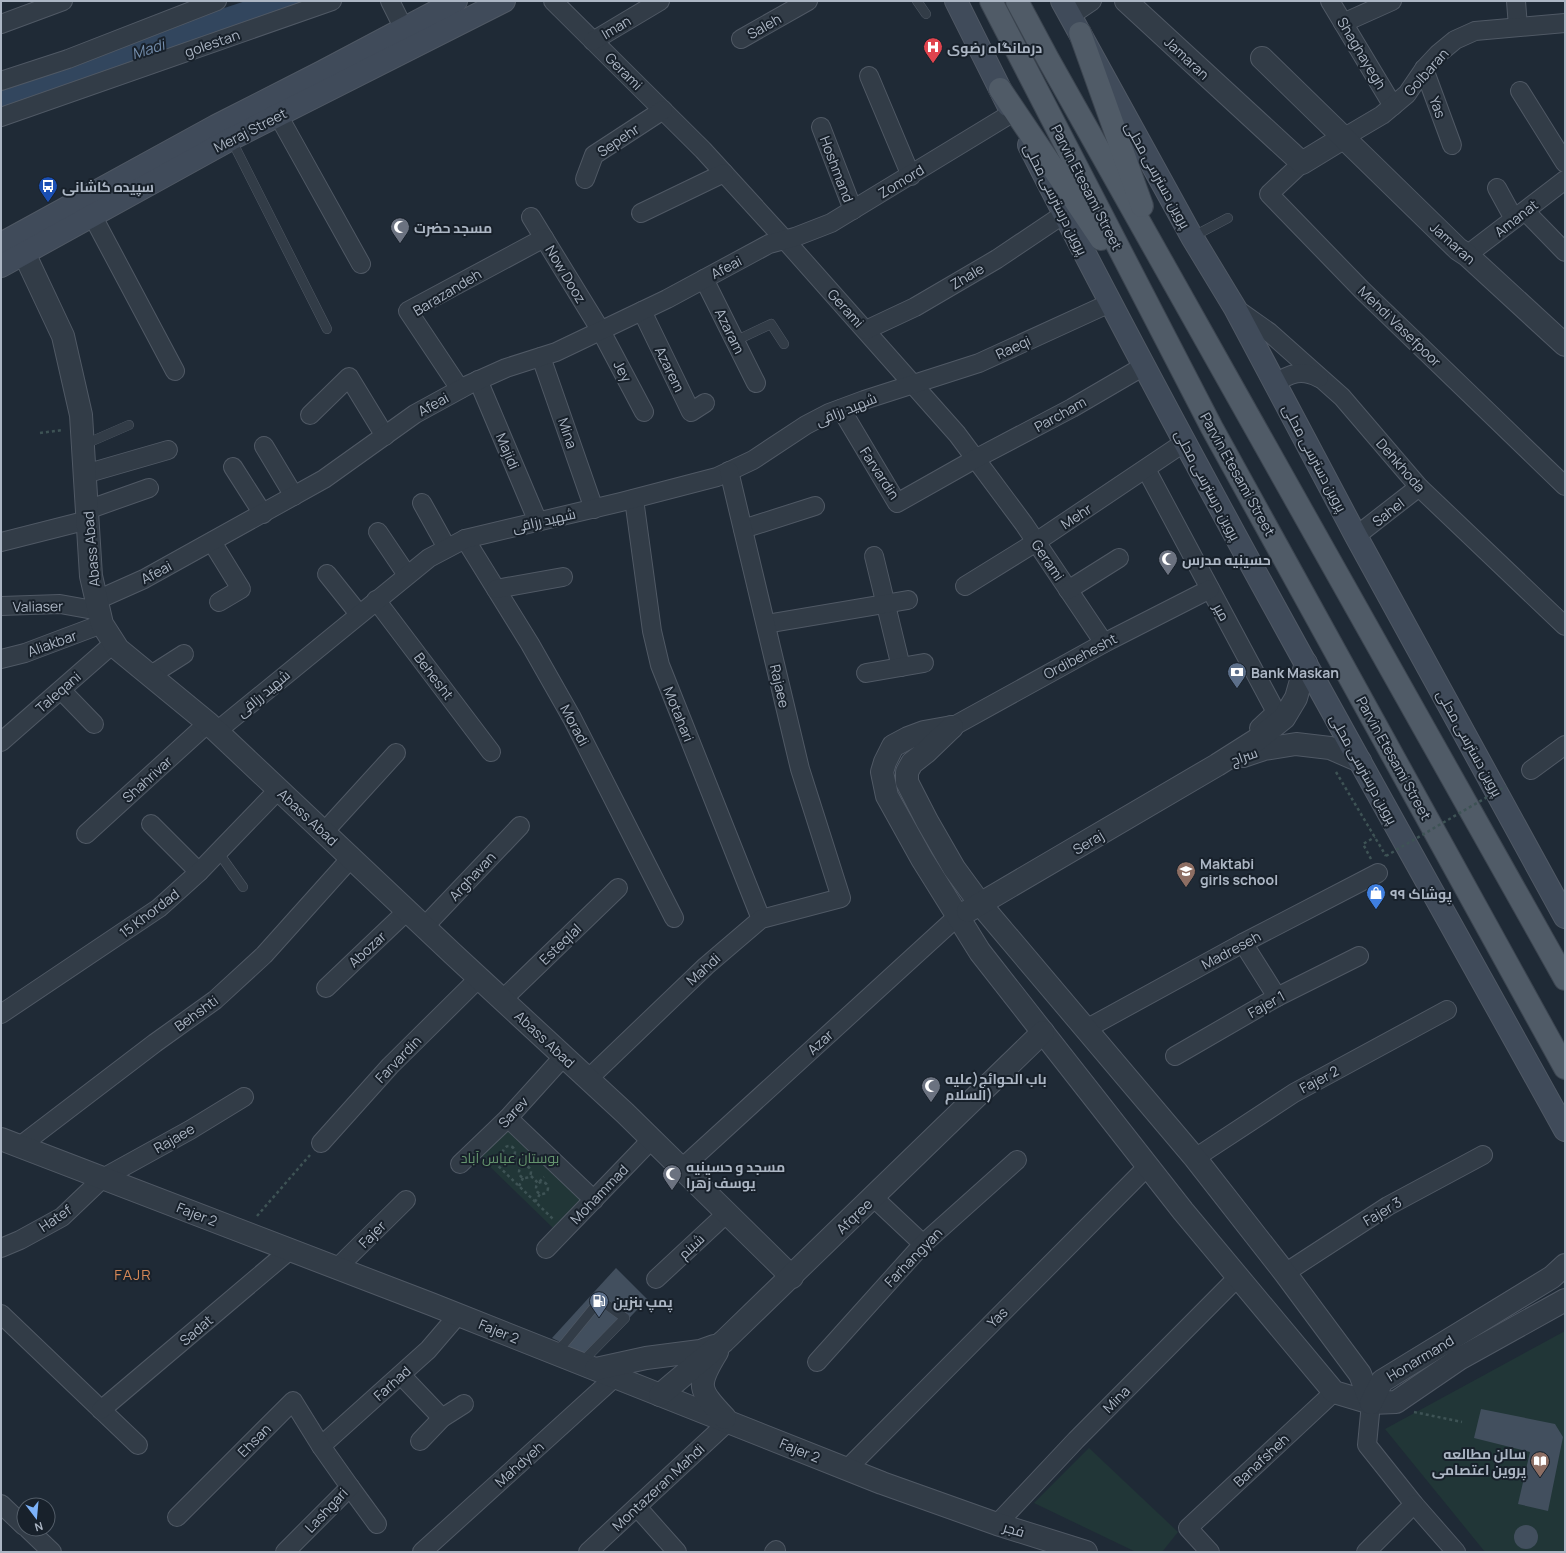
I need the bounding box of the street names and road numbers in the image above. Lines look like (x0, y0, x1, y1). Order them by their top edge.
street label: Saleh (744, 9, 784, 43)
street label: Iman (598, 11, 634, 43)
street label: Shaghayegh (1333, 14, 1391, 92)
street label: golestan (182, 25, 242, 61)
street label: Jamaran (1160, 32, 1214, 84)
street label: Golbaran (1399, 44, 1453, 100)
street label: Gerami (601, 48, 647, 94)
street label: Yas (1425, 94, 1451, 120)
street label: Meraj Street (210, 103, 290, 157)
street label: پروین دسترسی محلی (1120, 118, 1195, 233)
street label: Sepehr (593, 119, 643, 161)
street label: Parvin Etesami Street (1047, 121, 1127, 253)
street label: Hoshmand (816, 133, 858, 205)
street label: پروین درسترسی محلی (1019, 140, 1093, 259)
street label: Zomord (875, 160, 927, 202)
street label: Amanat (1490, 195, 1542, 241)
street label: Jamaran (1426, 218, 1480, 268)
street label: Now Dooz (541, 242, 591, 306)
street label: Afeai (707, 251, 745, 283)
street label: Zhale (947, 259, 987, 293)
street label: Barazandeh (409, 264, 485, 320)
street label: Mehdi Vasefpoor (1354, 281, 1446, 371)
street label: Gerami (824, 285, 868, 331)
street label: Azaram (711, 305, 749, 357)
street label: Raeqi (993, 331, 1033, 363)
street label: Azarem (651, 343, 689, 395)
street label: Jey (609, 357, 637, 386)
street label: Afeai (414, 388, 452, 420)
street label: شهید رزاقی (813, 388, 879, 430)
street label: Parcham (1031, 392, 1089, 436)
street label: پروین دسترسی محلی (1278, 401, 1352, 516)
street label: Parvin Etesami Street (1196, 409, 1280, 539)
street label: Mina (554, 415, 582, 451)
street label: پروین درسترسی محلی (1170, 426, 1245, 544)
street label: Majidi (492, 430, 524, 472)
street label: Dehkhoda (1372, 434, 1430, 496)
street label: Farvardin (856, 443, 904, 503)
street label: Sahel (1368, 493, 1408, 531)
street label: Mehr (1057, 499, 1095, 533)
street label: شهید رزاقی (510, 503, 578, 537)
street label: Abass Abad (78, 510, 104, 588)
street label: Gerami (1027, 536, 1069, 584)
street label: Afeai (137, 556, 175, 588)
street label: Valiaser (13, 596, 63, 616)
street label: میر (1209, 599, 1234, 624)
street label: Aliakbar (25, 625, 79, 661)
street label: Ordibehesht (1040, 628, 1120, 683)
street label: Behesht (410, 649, 458, 704)
street label: Rajaee (766, 662, 794, 710)
street label: شهید رزاقی (232, 665, 294, 721)
street label: Taleqani (31, 667, 85, 717)
street label: Motahari (659, 684, 699, 744)
street label: پروین دسترسی محلی (1432, 686, 1507, 801)
street label: Parvin Etesami Street (1352, 693, 1436, 823)
street label: Moradi (556, 701, 594, 749)
street label: پروین درسترسی محلی (1325, 711, 1402, 828)
street label: سراج (1228, 743, 1260, 769)
street label: Shahrivar (118, 752, 176, 806)
street label: Abass Abad (274, 784, 342, 850)
street label: Seraj (1069, 825, 1107, 859)
street label: Arghavan (444, 847, 500, 905)
street label: 15 Khordad (115, 884, 183, 942)
street label: Esteqlal (535, 919, 585, 969)
street label: Madreseh (1198, 926, 1264, 974)
street label: Abozar (344, 927, 390, 971)
street label: Mahdi (682, 949, 724, 989)
street label: Fajer 1 (1244, 986, 1288, 1022)
street label: Behshti (170, 991, 222, 1035)
street label: Abass Abad (511, 1006, 579, 1072)
street label: Azar (803, 1025, 837, 1059)
street label: Farvardin (371, 1031, 425, 1087)
street label: Fajer 2 (1296, 1061, 1342, 1097)
street label: Sarev (494, 1092, 532, 1132)
street label: Rajaee (150, 1119, 198, 1157)
street label: Mohammad (566, 1160, 632, 1228)
street label: Fajer 3 (1359, 1192, 1405, 1230)
street label: Afqree (832, 1194, 876, 1238)
street label: Fajer 2 (174, 1198, 220, 1230)
street label: Hatef (35, 1200, 75, 1236)
street label: Fajer (354, 1216, 390, 1252)
street label: Farhangyan (880, 1223, 946, 1291)
street label: شبنم (674, 1229, 709, 1264)
street label: Yas (983, 1303, 1011, 1331)
street label: Sadat (175, 1310, 217, 1350)
street label: Fajer 2 (476, 1314, 522, 1348)
street label: Honarmand (1383, 1330, 1457, 1386)
street label: Farhad (369, 1361, 415, 1405)
street label: Mina (1098, 1381, 1134, 1417)
street label: Ehsan (233, 1419, 275, 1461)
street label: Banafsheh (1229, 1429, 1293, 1491)
street label: Fajer 2 (777, 1433, 823, 1467)
street label: Mahdyeh (490, 1437, 548, 1491)
street label: Montazeran Mahdi (608, 1439, 708, 1535)
street label: Lashgari (300, 1483, 352, 1537)
street label: فجر (1000, 1517, 1027, 1541)

